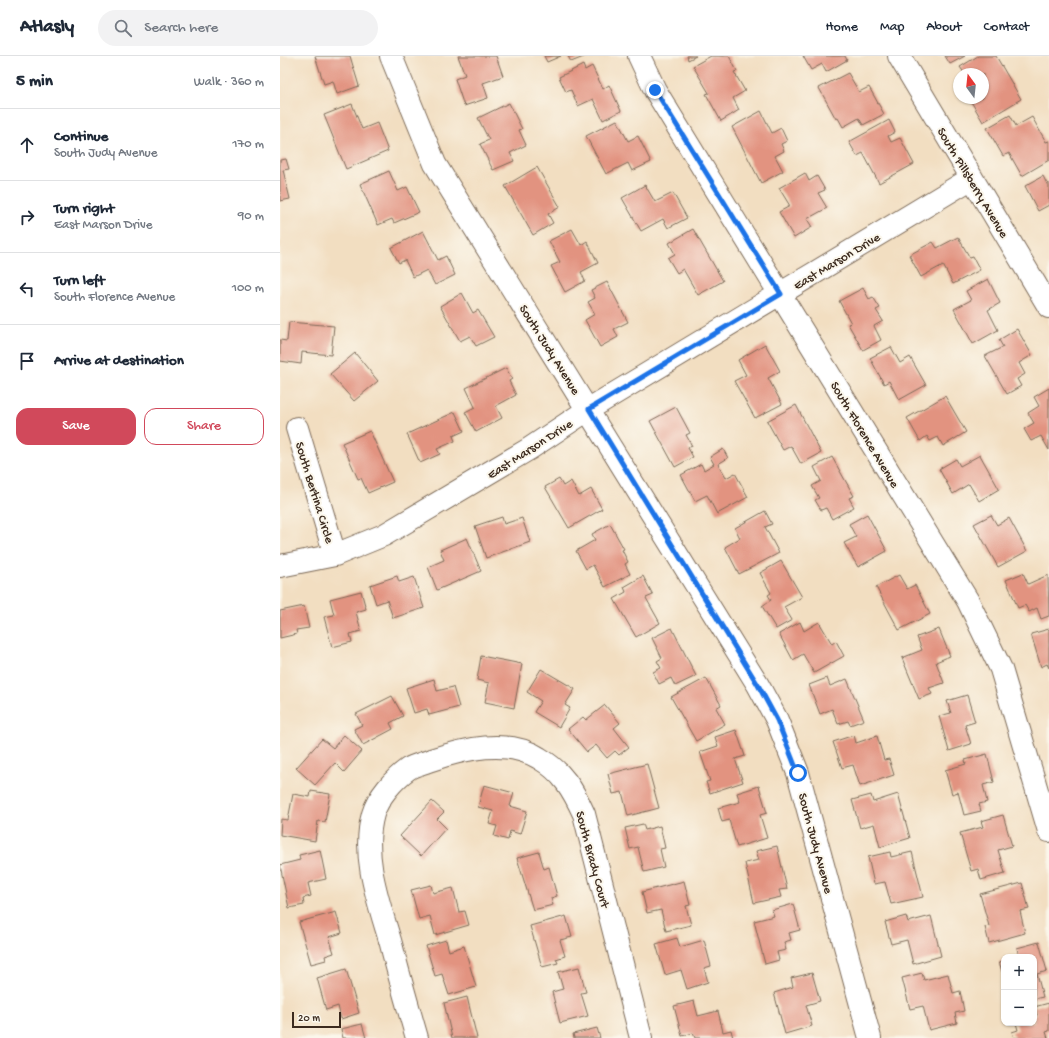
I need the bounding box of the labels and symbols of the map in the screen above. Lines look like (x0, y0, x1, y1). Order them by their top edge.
north arrow (953, 68, 989, 104)
route end (646, 81, 664, 99)
street label: South Pillsberry Avenue (933, 125, 1011, 241)
street label: East Marson Drive (791, 230, 884, 294)
street label: South Judy Avenue (515, 302, 583, 398)
street label: South Florence Avenue (826, 379, 902, 491)
street label: East Marson Drive (485, 417, 576, 483)
street label: South Bertina Circle (291, 440, 336, 546)
route start (789, 764, 807, 782)
street label: South Judy Avenue (794, 792, 835, 896)
street label: South Brady Court (571, 810, 612, 911)
scale bar (292, 1010, 341, 1029)

